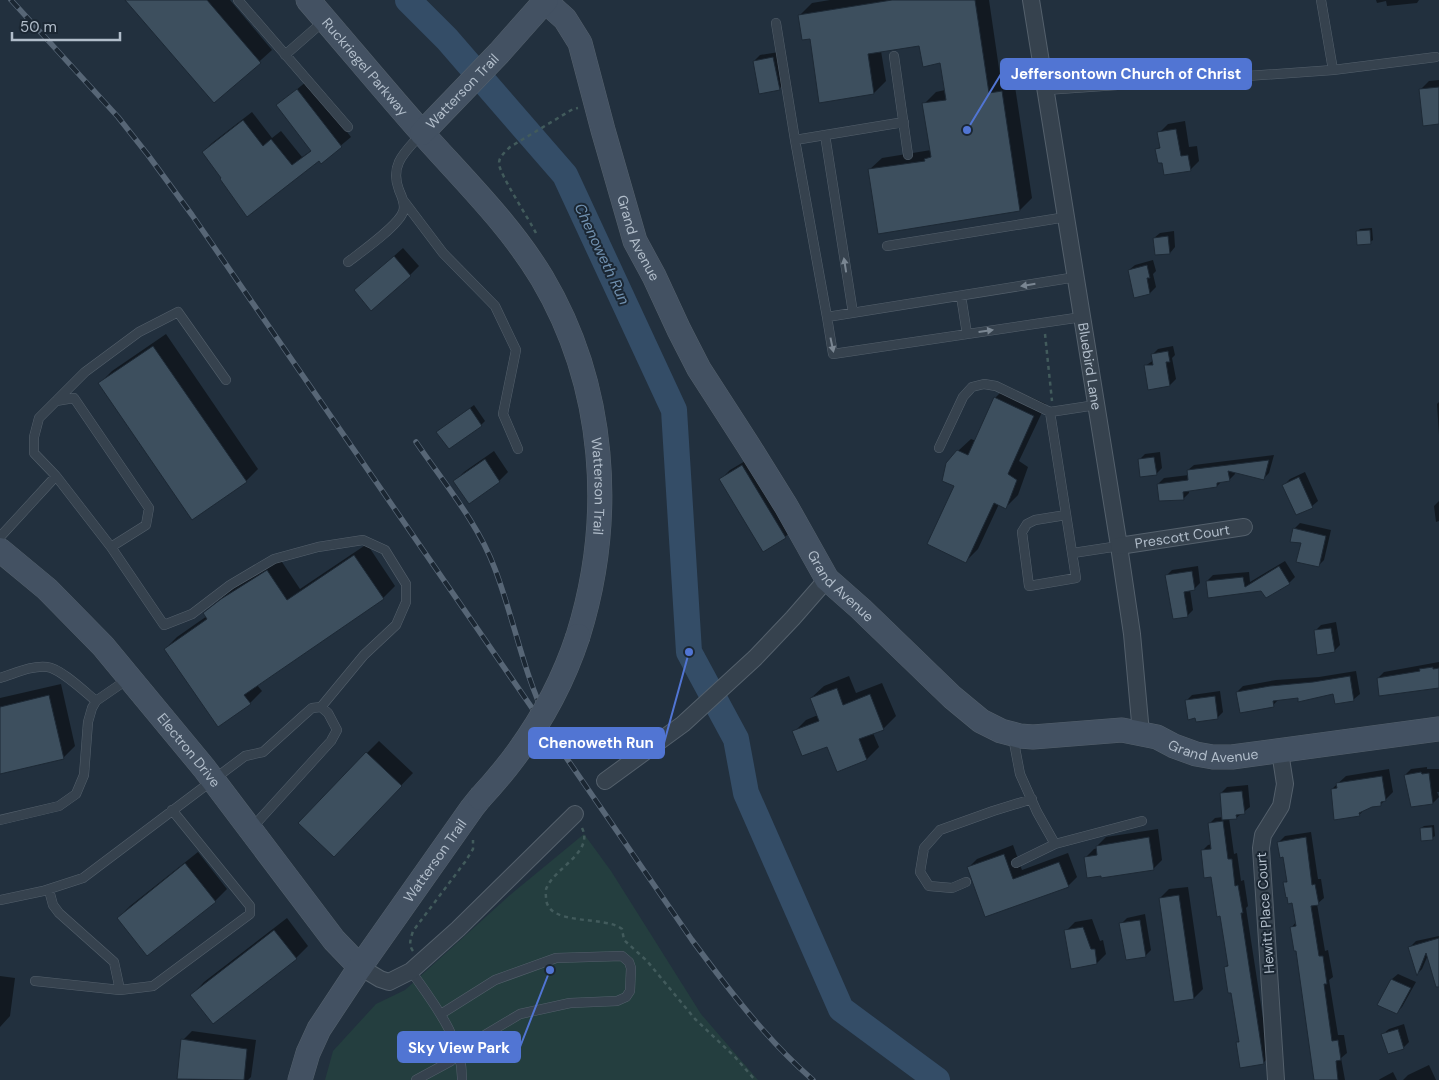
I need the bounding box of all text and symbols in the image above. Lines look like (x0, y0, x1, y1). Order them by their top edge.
scale bar (12, 10, 120, 42)
street label: Ruckriegel Parkway (318, 14, 412, 120)
text: 50 m (20, 17, 57, 37)
street label: Watterson Trail (422, 50, 503, 133)
callout: Jeffersontown Church of Christ (1001, 59, 1251, 89)
text: Jeffersontown Church of Christ (1011, 64, 1241, 84)
street label: Grand Avenue (613, 193, 664, 284)
water label: Chenoweth Run (570, 200, 634, 308)
one-way arrow (841, 256, 849, 272)
one-way arrow (1019, 281, 1035, 289)
street label: Bluebird Lane (1074, 321, 1106, 411)
one-way arrow (978, 327, 994, 335)
one-way arrow (828, 338, 836, 353)
street label: Watterson Trail (587, 436, 609, 536)
street label: Prescott Court (1134, 520, 1231, 552)
street label: Grand Avenue (804, 547, 878, 626)
street label: Electron Drive (153, 709, 224, 791)
callout: Chenoweth Run (529, 728, 664, 758)
text: Chenoweth Run (538, 733, 654, 753)
street label: Grand Avenue (1165, 735, 1259, 766)
street label: Watterson Trail (399, 815, 470, 906)
street label: Hewitt Place Court (1252, 852, 1278, 974)
callout: Sky View Park (398, 1032, 520, 1062)
text: Sky View Park (408, 1038, 510, 1058)

